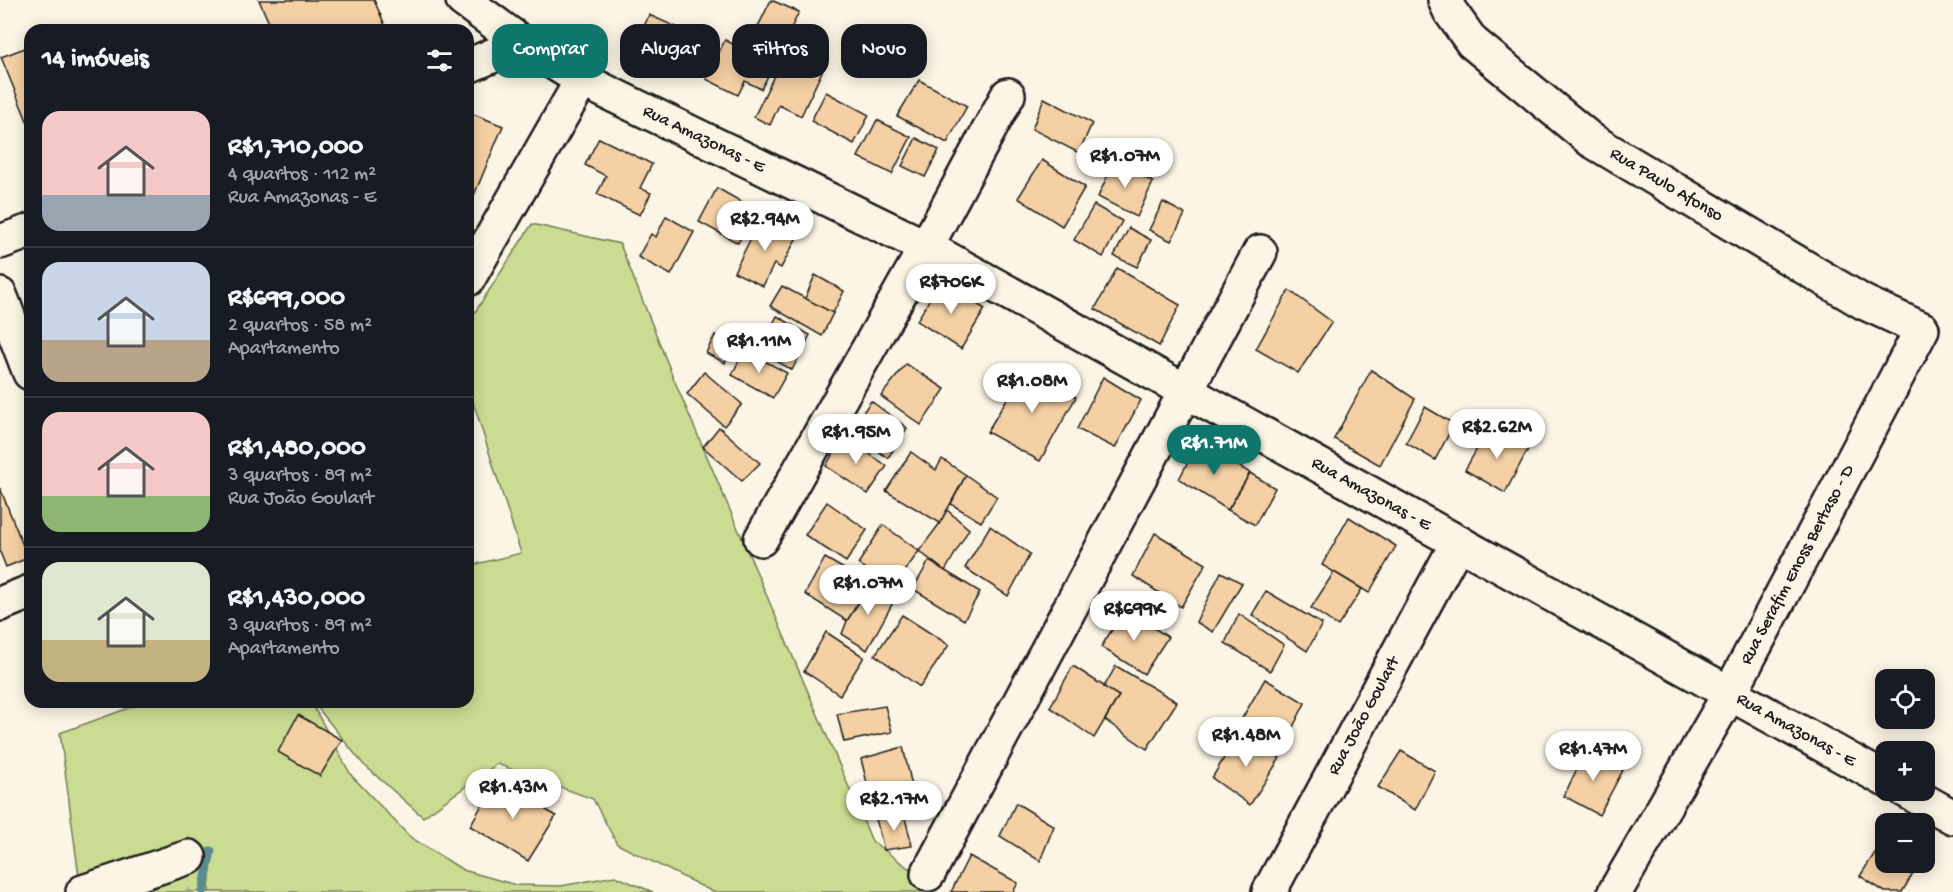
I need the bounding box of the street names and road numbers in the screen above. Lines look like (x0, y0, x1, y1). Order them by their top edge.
street label: Rua Amazonas - E (639, 101, 769, 178)
street label: Rua Paulo Afonso (1606, 143, 1727, 227)
street label: Rua Amazonas - E (1308, 453, 1435, 536)
street label: Rua Serafim Enoss Bertaso - D (1736, 461, 1860, 669)
street label: Rua João Goulart (1324, 652, 1405, 779)
street label: Rua Amazonas - E (1733, 688, 1860, 772)

